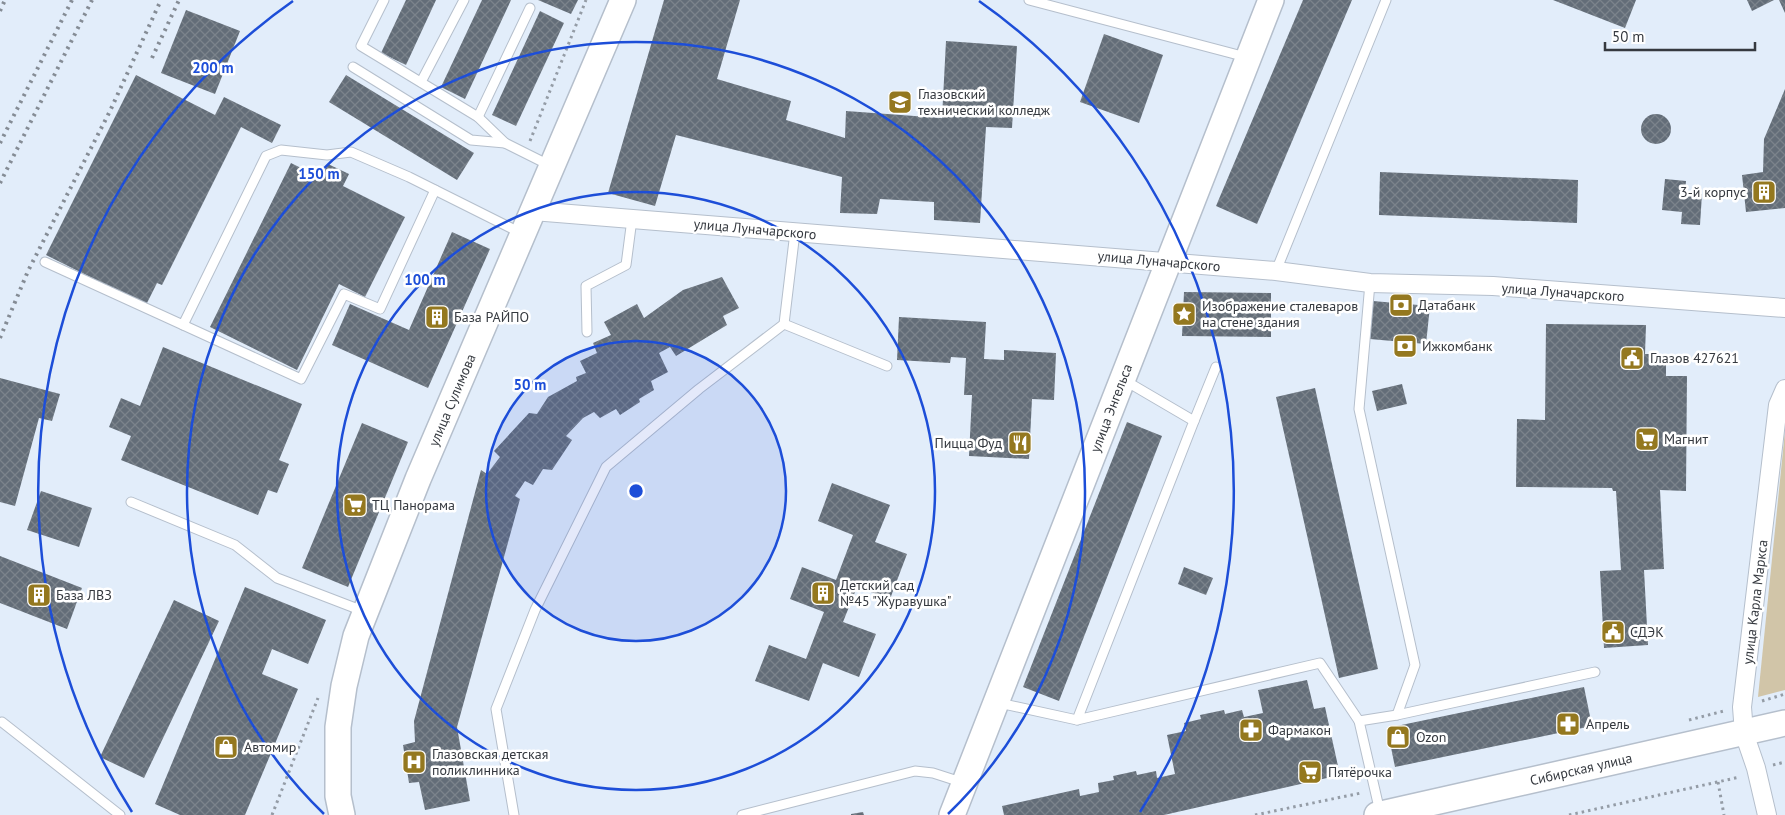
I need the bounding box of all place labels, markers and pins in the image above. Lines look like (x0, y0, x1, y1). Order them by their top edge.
place label: Глазовский технический колледж (918, 85, 1051, 119)
school or university icon: Глазовский технический колледж (887, 89, 913, 115)
building icon: 3-й корпус (1751, 179, 1777, 205)
place label: 3-й корпус (1680, 183, 1746, 201)
bank icon: Датабанк (1388, 292, 1414, 318)
place label: Датабанк (1418, 296, 1476, 314)
place label: Изображение сталеваров на стене здания (1202, 297, 1358, 331)
place icon: Изображение сталеваров на стене здания (1171, 301, 1197, 327)
building icon: База РАЙПО (424, 304, 450, 330)
place label: База РАЙПО (454, 308, 529, 326)
bank icon: Ижкомбанк (1392, 333, 1418, 359)
place label: Ижкомбанк (1422, 337, 1493, 355)
public building icon: Глазов 427621 (1619, 345, 1645, 371)
place label: Глазов 427621 (1650, 349, 1739, 367)
supermarket icon: Магнит (1634, 426, 1660, 452)
restaurant icon: Пицца Фуд (1007, 430, 1033, 456)
place label: Магнит (1664, 430, 1708, 448)
place label: Пицца Фуд (935, 434, 1002, 452)
centre of rings (627, 482, 645, 500)
supermarket icon: ТЦ Панорама (342, 492, 368, 518)
place label: ТЦ Панорама (372, 496, 455, 514)
place label: Детский сад №45 "Журавушка" (840, 576, 952, 610)
building icon: Детский сад №45 "Журавушка" (810, 580, 836, 606)
building icon: База ЛВЗ (26, 582, 52, 608)
place label: База ЛВЗ (56, 586, 112, 604)
public building icon: СДЭК (1600, 619, 1626, 645)
place label: СДЭК (1630, 623, 1664, 641)
pharmacy icon: Апрель (1555, 711, 1581, 737)
place label: Апрель (1586, 715, 1630, 733)
pharmacy icon: Фармакон (1238, 717, 1264, 743)
place label: Фармакон (1268, 721, 1331, 739)
shop icon: Ozon (1385, 724, 1411, 750)
place label: Ozon (1416, 728, 1446, 746)
shop icon: Автомир (213, 734, 239, 760)
place label: Автомир (244, 738, 296, 756)
place label: Глазовская детская поликлинника (432, 745, 548, 779)
hospital icon: Глазовская детская поликлинника (401, 749, 427, 775)
supermarket icon: Пятёрочка (1297, 759, 1323, 785)
place label: Пятёрочка (1328, 763, 1392, 781)

